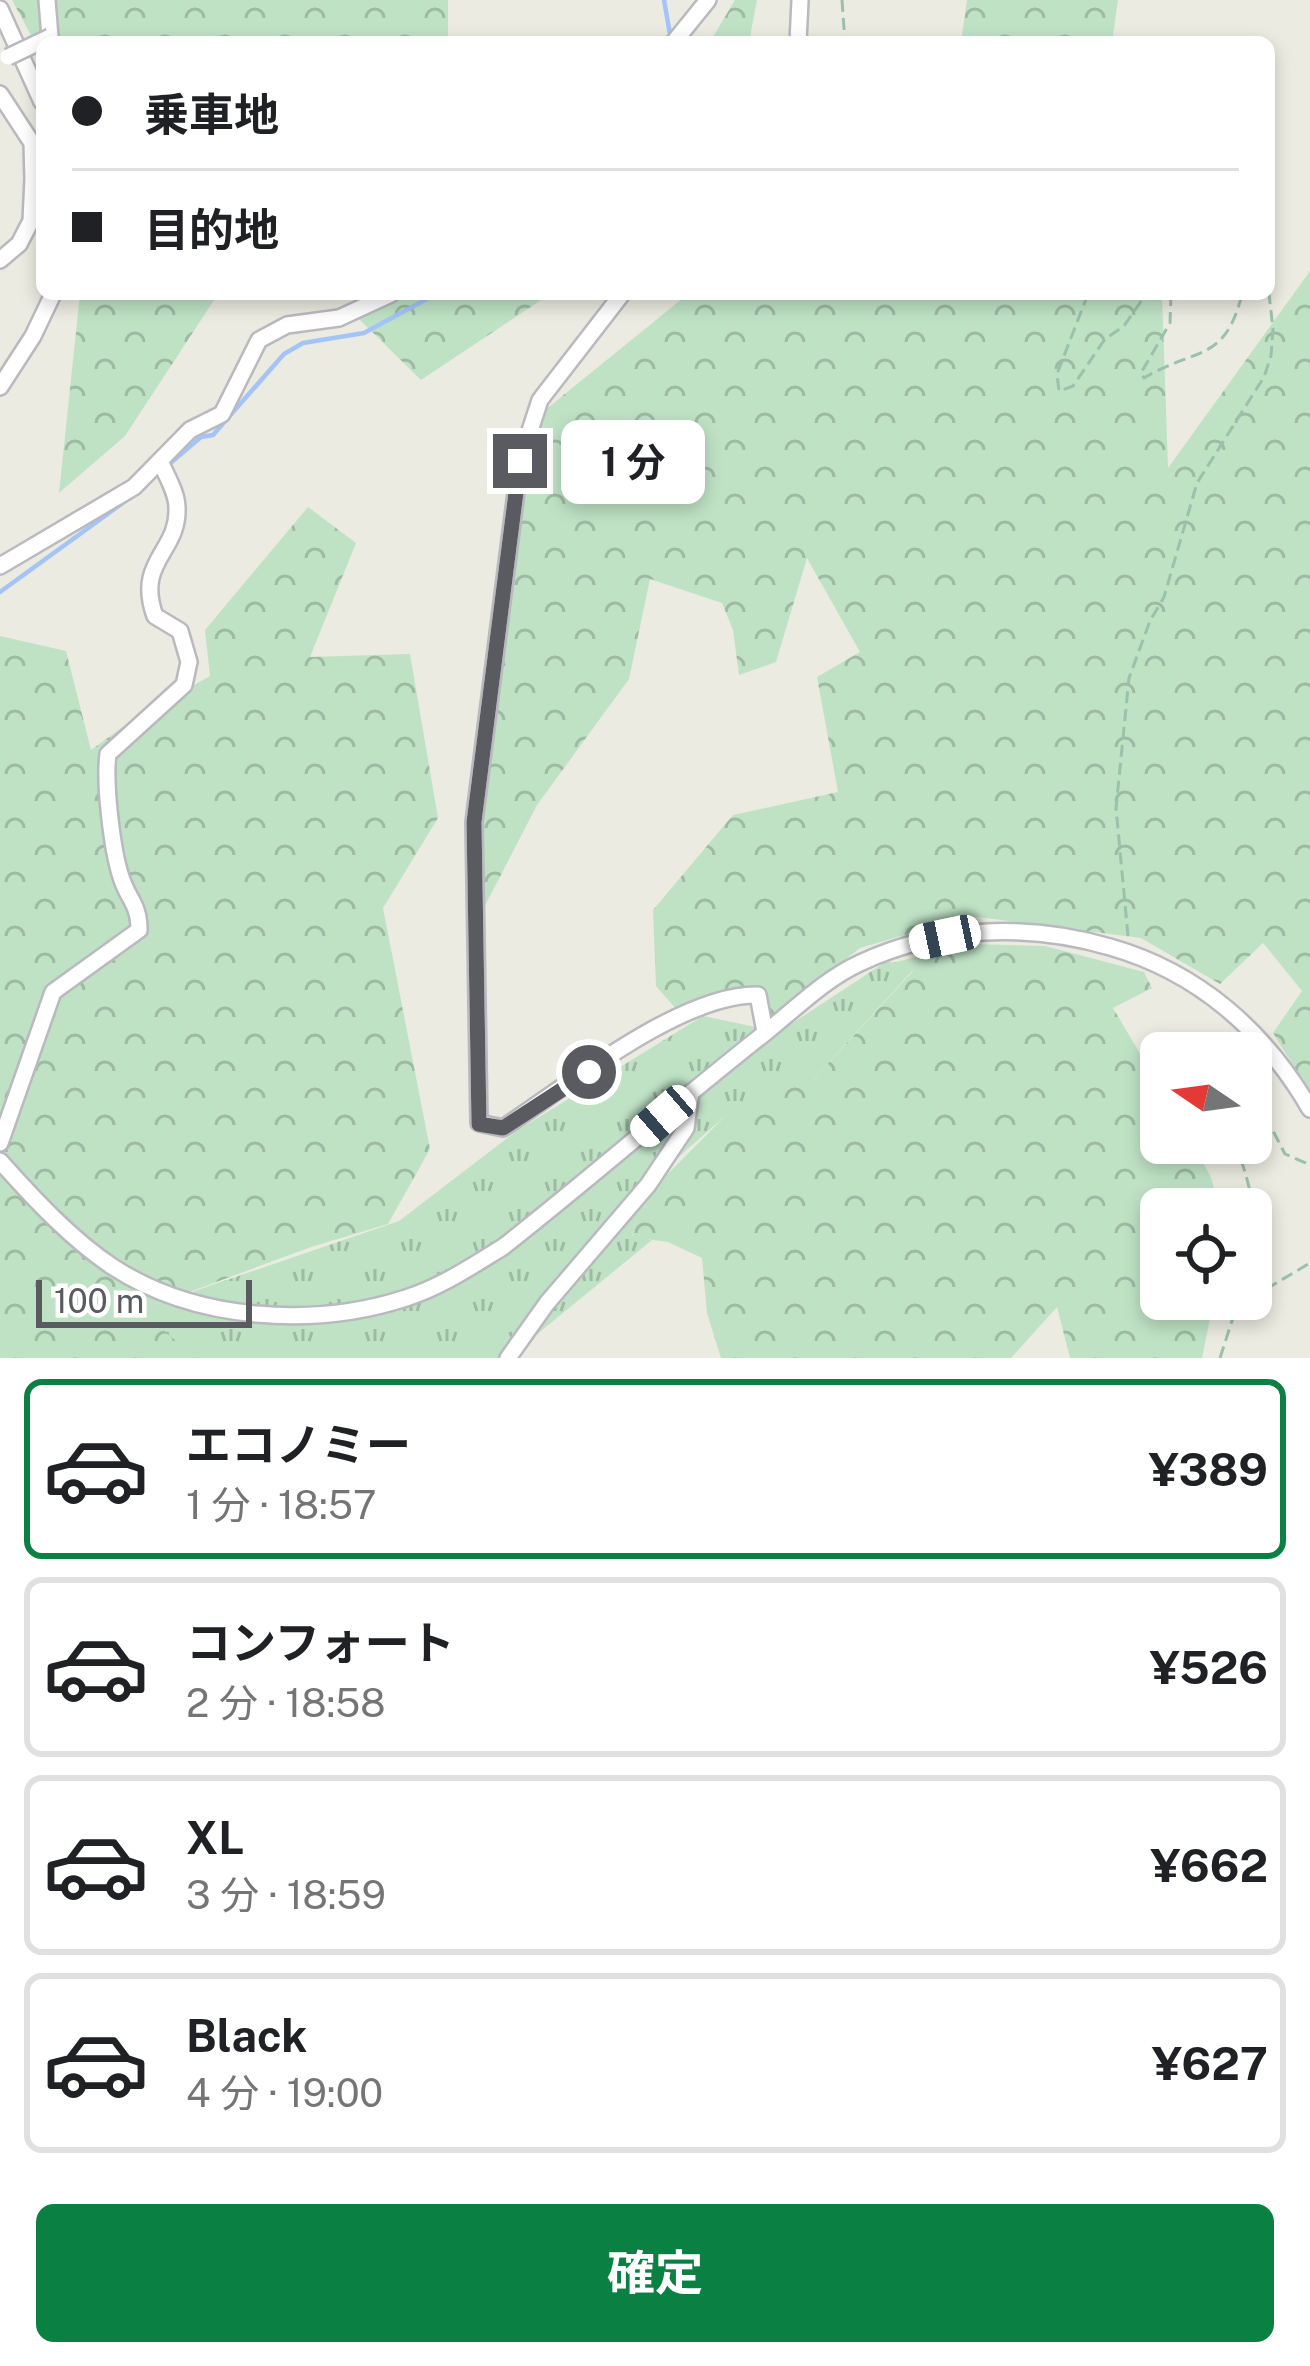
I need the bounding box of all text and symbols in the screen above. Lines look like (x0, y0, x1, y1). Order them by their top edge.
text: 乗車地 (144, 88, 279, 141)
text: 目的地 (144, 203, 279, 256)
callout: 1 分 (562, 419, 706, 503)
route end (493, 434, 547, 488)
text: 1 分 (601, 439, 665, 485)
car (906, 912, 984, 962)
north arrow (1140, 1032, 1272, 1164)
map controls (1140, 1032, 1272, 1320)
route start (562, 1045, 616, 1099)
car (624, 1079, 702, 1153)
button: locate (1140, 1188, 1272, 1320)
scale bar (36, 1274, 252, 1327)
text: 100 m (54, 1282, 144, 1320)
icon: car (42, 1415, 150, 1523)
text: エコノミー (186, 1418, 411, 1471)
text: ¥389 (1149, 1443, 1268, 1496)
text: 1 分 · 18:57 (186, 1482, 376, 1528)
icon: car (42, 1613, 150, 1721)
text: コンフォート (186, 1616, 455, 1669)
text: ¥526 (1150, 1641, 1268, 1694)
text: 2 分 · 18:58 (186, 1680, 386, 1726)
icon: car (42, 1811, 150, 1919)
text: XL (186, 1811, 244, 1864)
text: ¥662 (1150, 1839, 1268, 1892)
text: 3 分 · 18:59 (186, 1872, 386, 1918)
icon: car (42, 2009, 150, 2117)
text: Black (186, 2009, 307, 2062)
text: ¥627 (1152, 2037, 1268, 2090)
text: 4 分 · 19:00 (186, 2070, 383, 2116)
button: 確定 (36, 2204, 1274, 2342)

